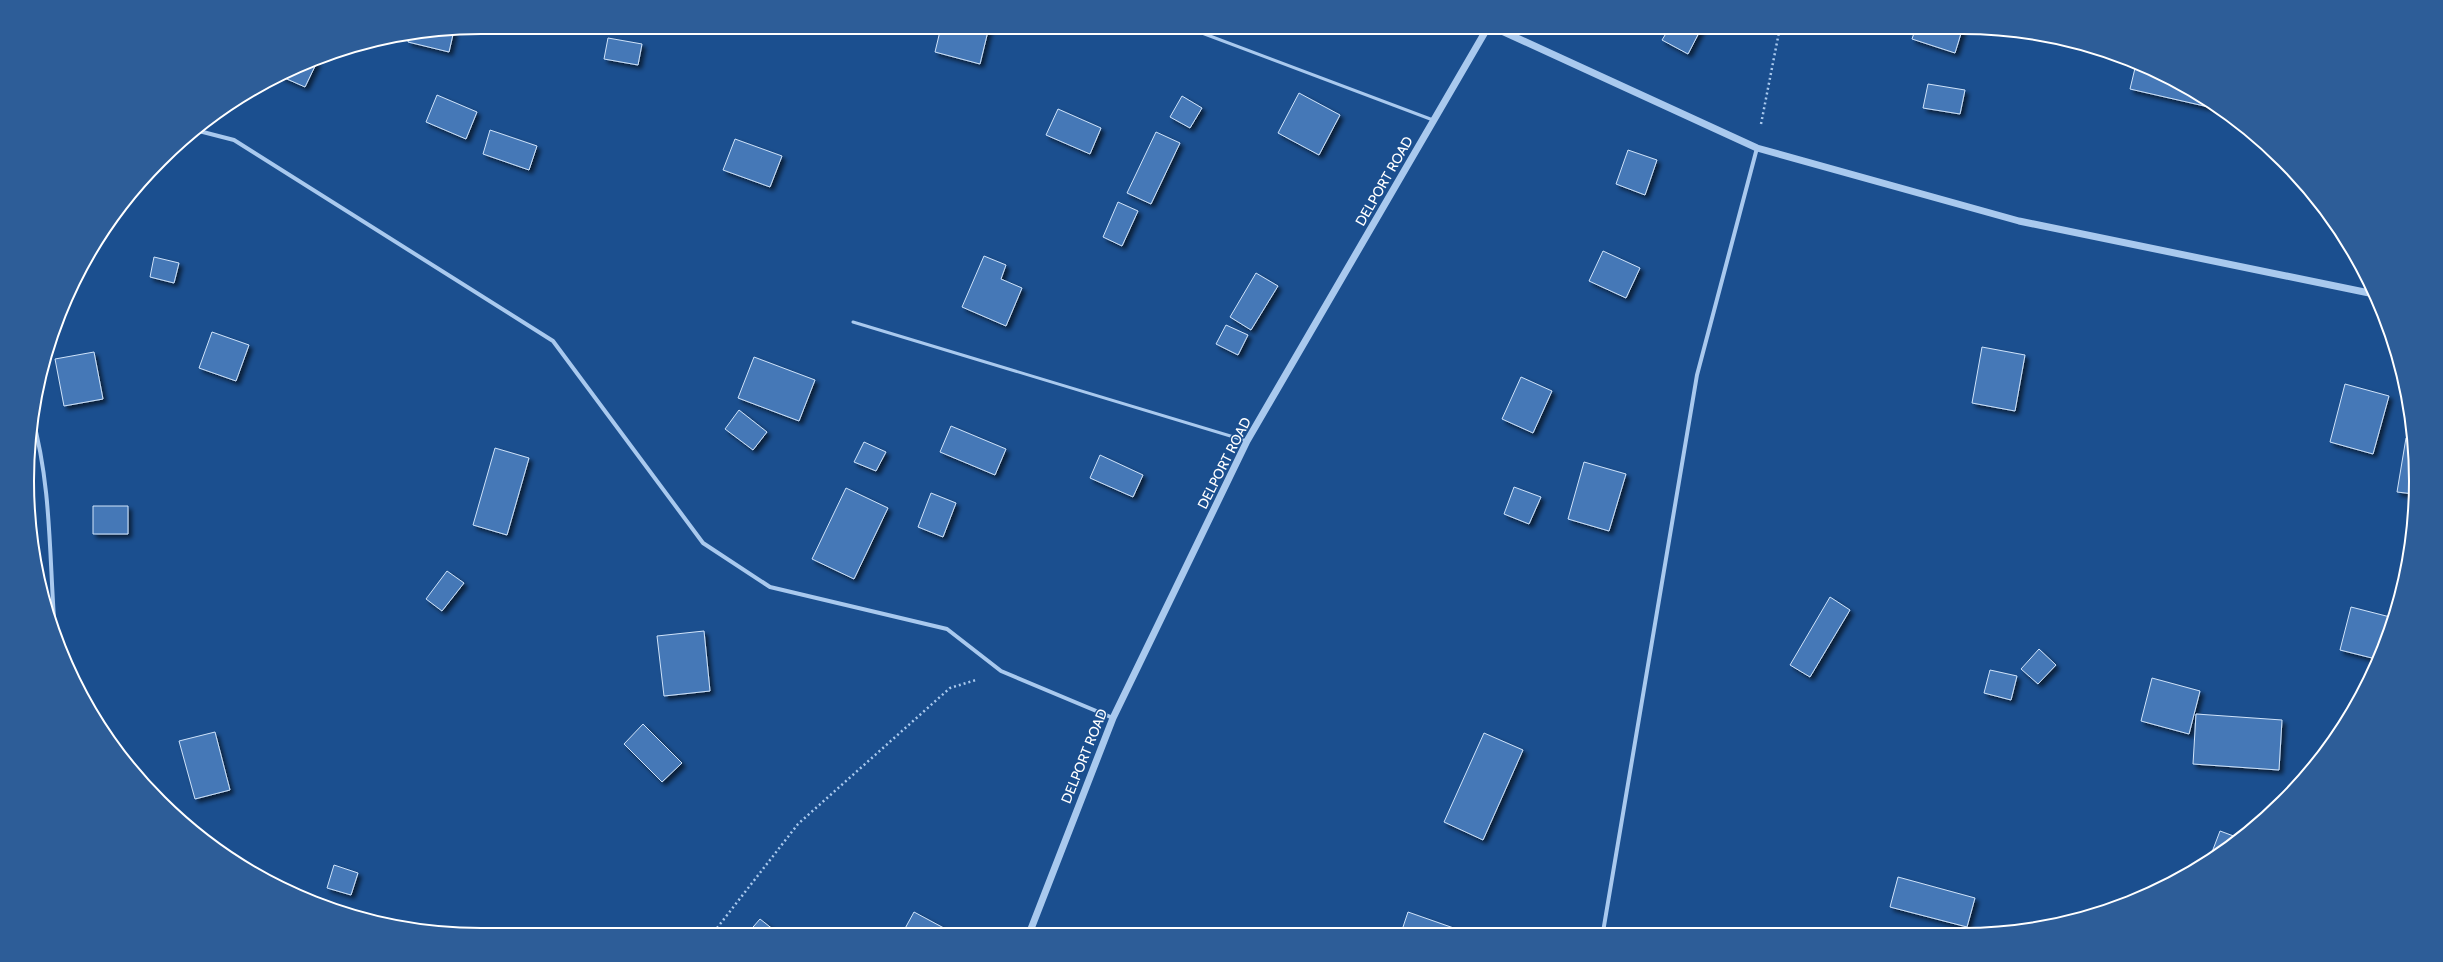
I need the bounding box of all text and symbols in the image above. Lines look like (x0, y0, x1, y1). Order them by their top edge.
street label: DELPORT ROAD (1351, 133, 1417, 229)
street label: DELPORT ROAD (1193, 414, 1255, 512)
street label: DELPORT ROAD (1057, 706, 1111, 806)

